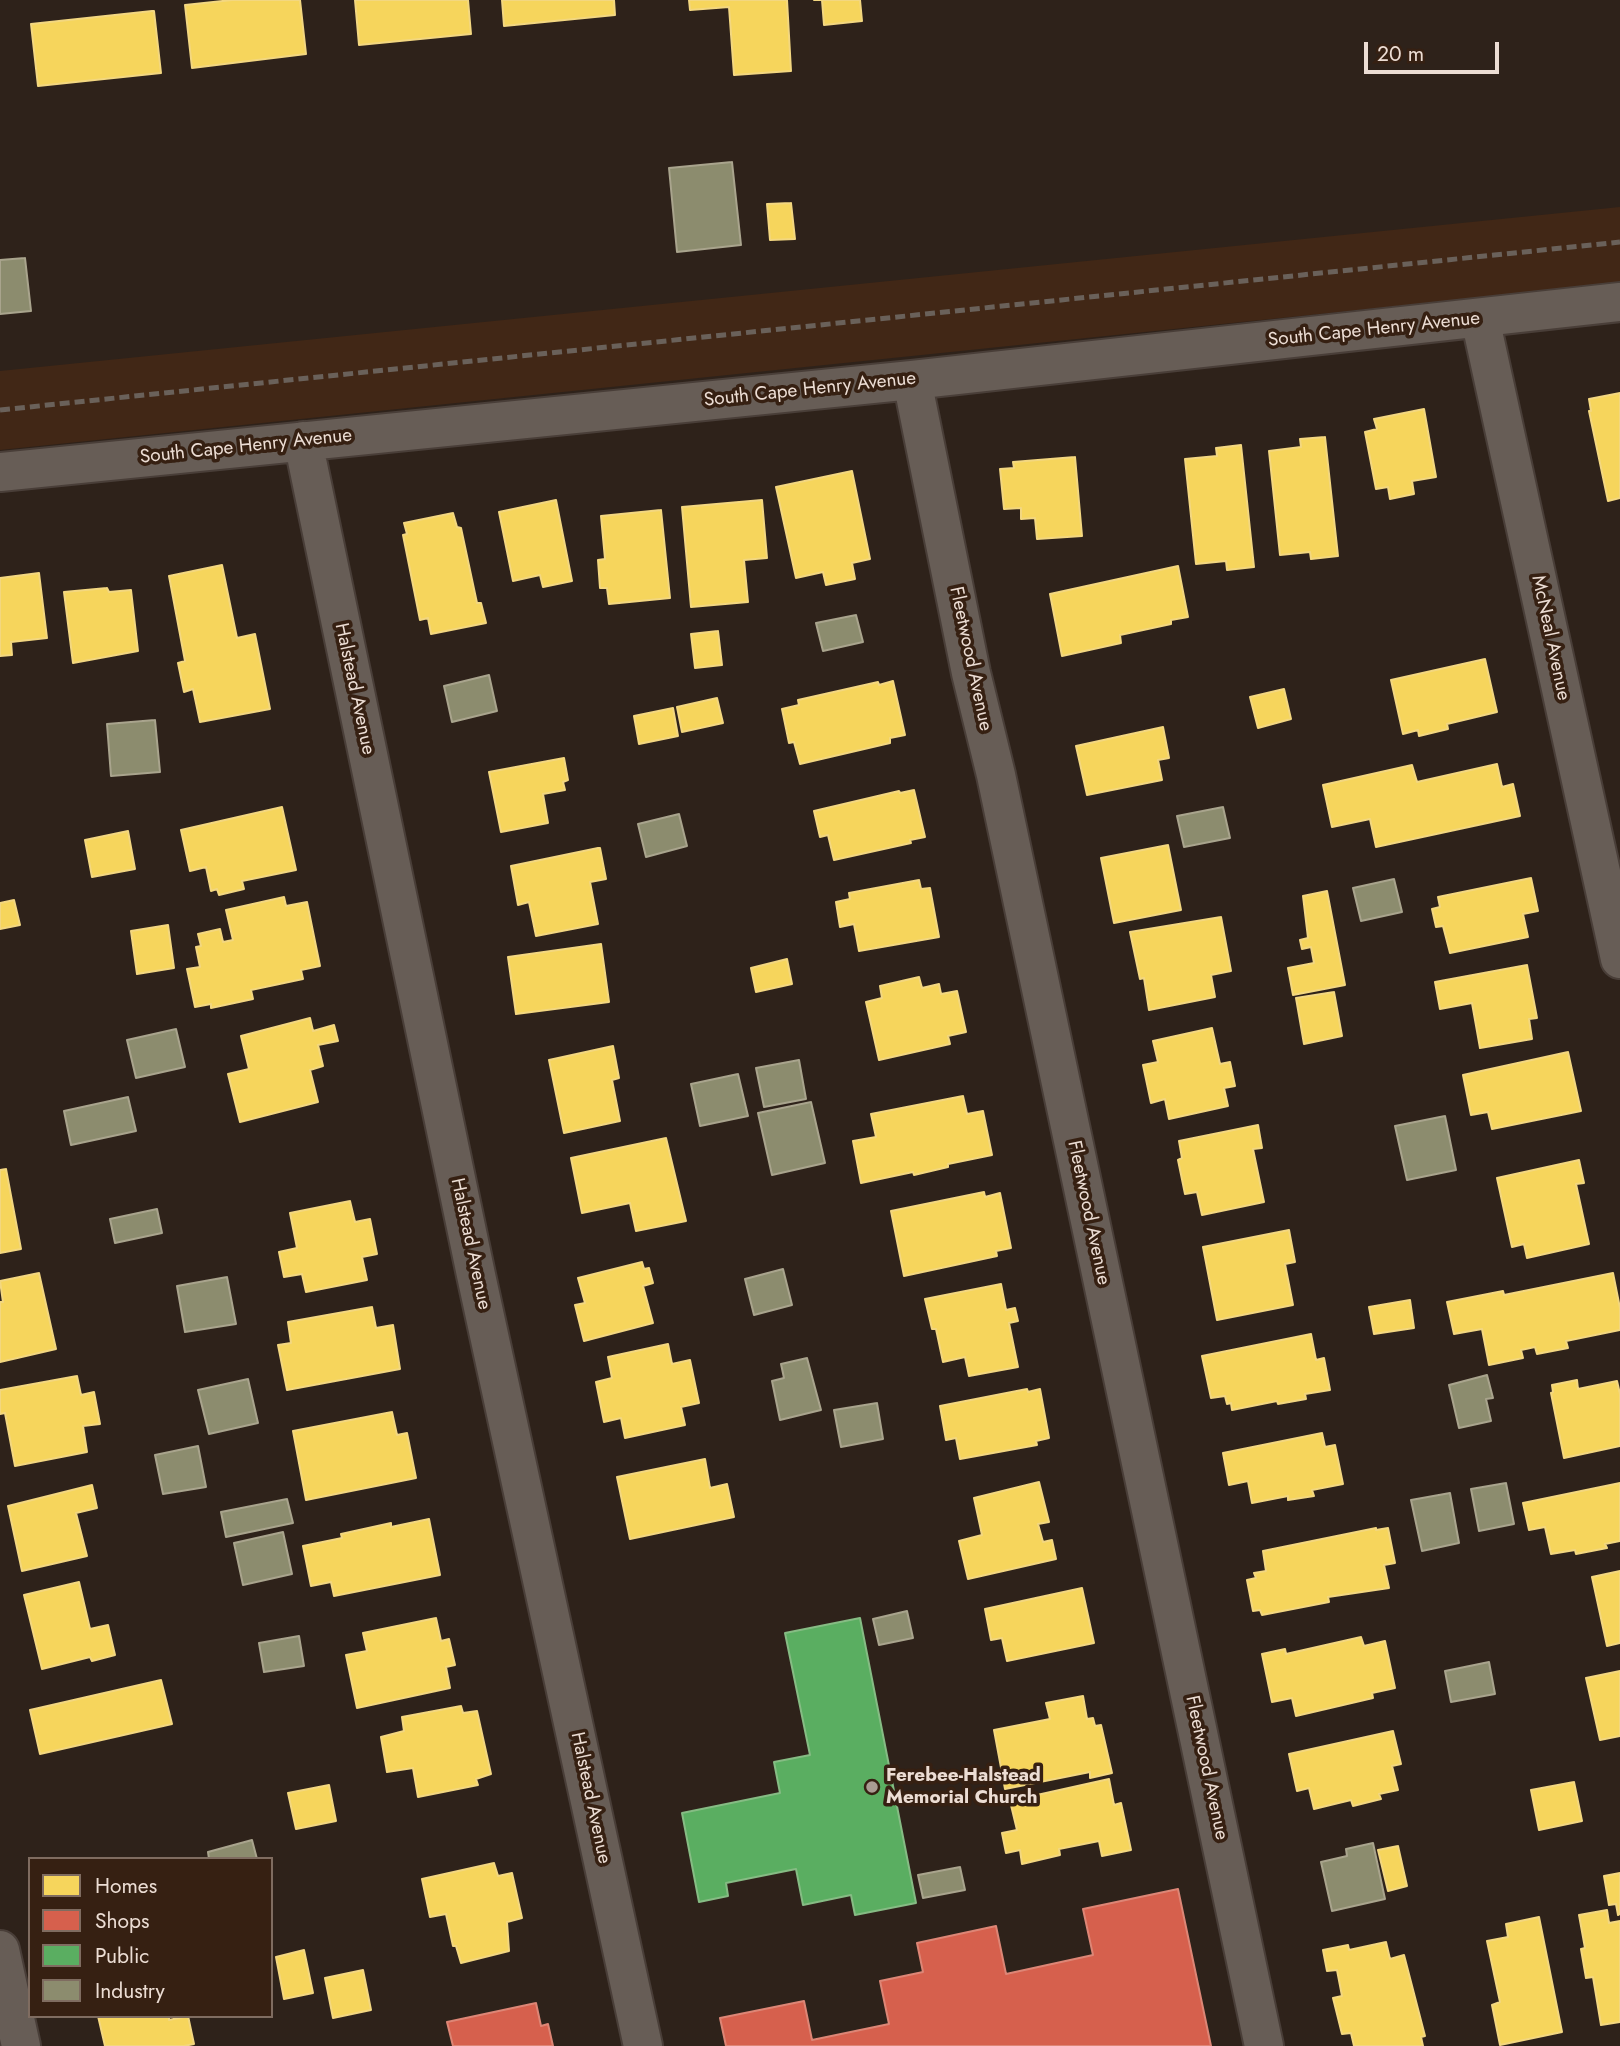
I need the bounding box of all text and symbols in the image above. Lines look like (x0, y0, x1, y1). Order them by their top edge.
scale bar (1368, 28, 1503, 72)
text: 20 m (1377, 39, 1424, 69)
street label: South Cape Henry Avenue (1267, 308, 1481, 352)
street label: South Cape Henry Avenue (703, 368, 917, 412)
street label: South Cape Henry Avenue (139, 425, 353, 469)
street label: McNeal Avenue (1526, 573, 1574, 703)
street label: Fleetwood Avenue (944, 585, 996, 733)
street label: Halstead Avenue (329, 621, 379, 757)
street label: Fleetwood Avenue (1062, 1139, 1114, 1287)
street label: Halstead Avenue (445, 1176, 495, 1312)
street label: Fleetwood Avenue (1180, 1694, 1232, 1842)
street label: Halstead Avenue (565, 1730, 615, 1866)
place label: Ferebee-Halstead Memorial Church (886, 1765, 1041, 1809)
marker: Ferebee-Halstead Memorial Church (864, 1779, 880, 1795)
legend (28, 1857, 273, 2018)
text: Homes (95, 1871, 157, 1901)
text: Shops (95, 1906, 149, 1936)
text: Public (95, 1941, 149, 1971)
text: Industry (95, 1976, 165, 2006)

